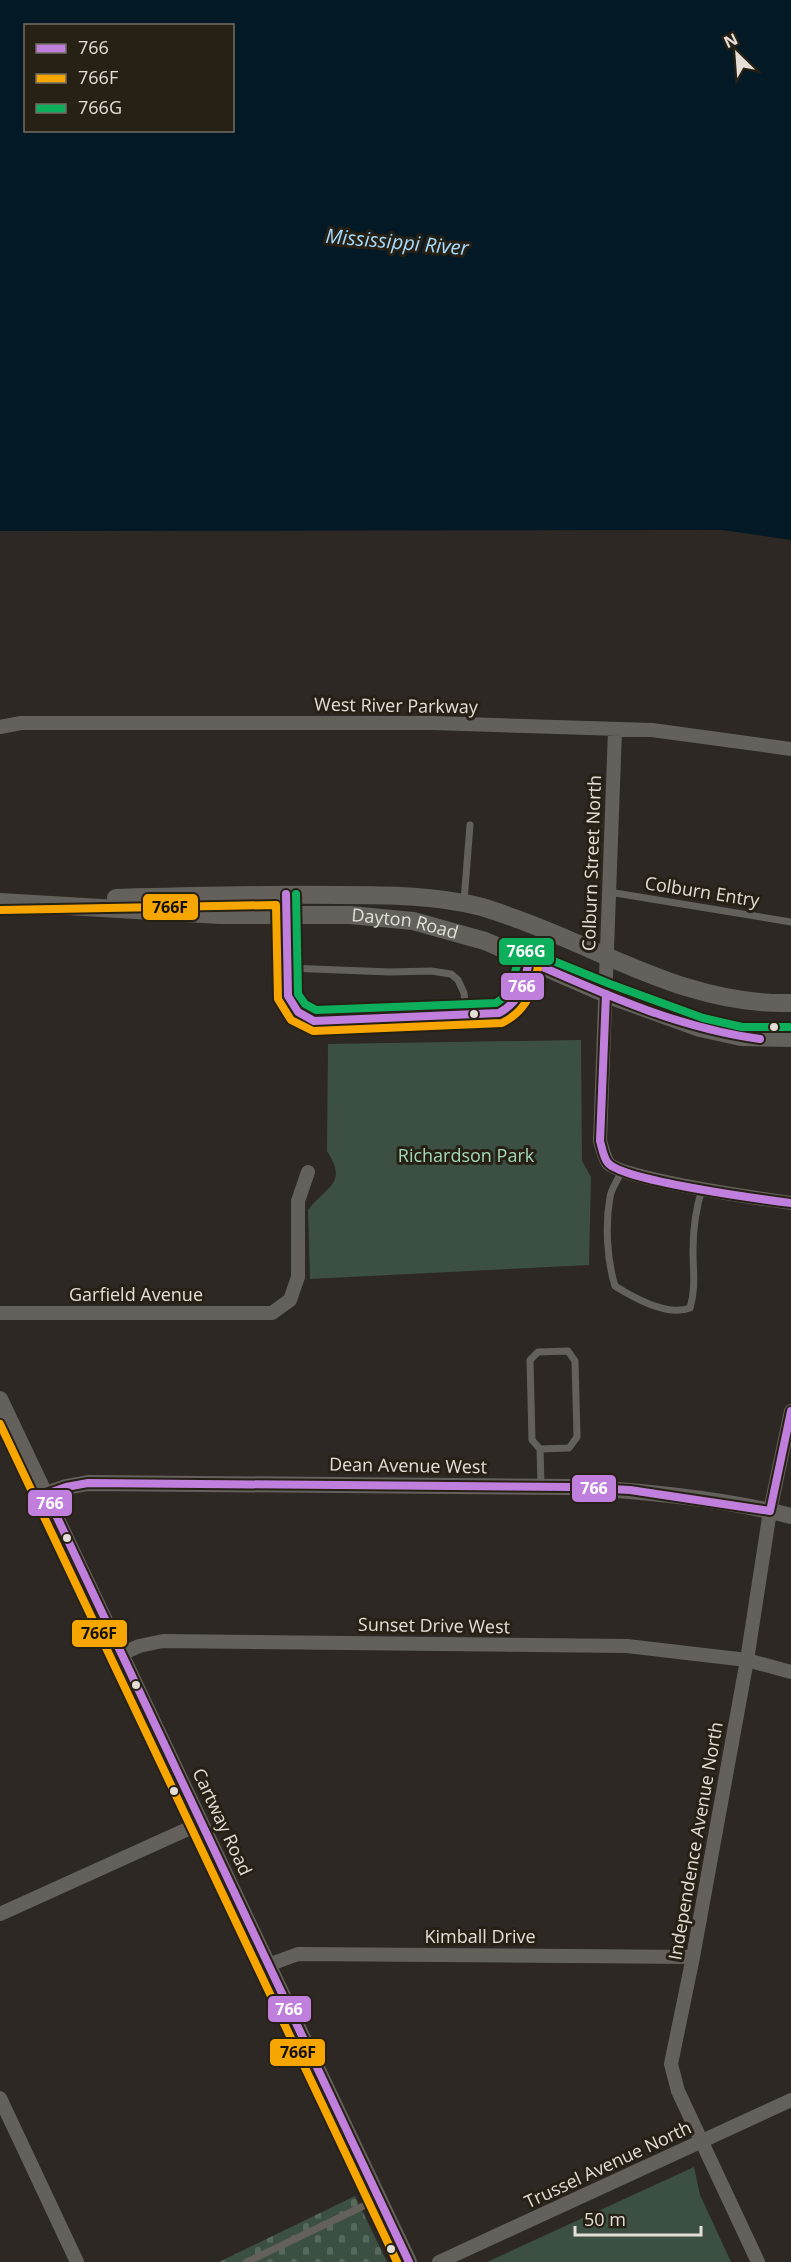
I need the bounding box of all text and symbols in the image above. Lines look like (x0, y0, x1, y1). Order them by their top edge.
legend (24, 24, 234, 132)
north arrow (707, 24, 767, 84)
text: N (720, 28, 741, 53)
text: 766 (78, 35, 109, 59)
text: 766F (78, 65, 118, 89)
text: 766G (78, 95, 122, 119)
water label: Mississippi River (324, 222, 471, 261)
street label: West River Parkway (314, 692, 479, 718)
street label: Colburn Street North (576, 775, 606, 951)
street label: Colburn Entry (643, 870, 762, 912)
line badge: 766F (142, 893, 199, 921)
text: 766F (152, 896, 188, 918)
street label: Dayton Road (351, 902, 461, 944)
line badge: 766G (498, 937, 555, 966)
text: 766G (506, 940, 546, 962)
line badge: 766 (500, 972, 545, 1001)
text: 766 (508, 975, 536, 997)
unlabelled marker (468, 1008, 480, 1020)
unlabelled marker (768, 1021, 780, 1033)
park label: Richardson Park (398, 1143, 535, 1167)
street label: Garfield Avenue (69, 1282, 203, 1306)
street label: Dean Avenue West (329, 1452, 487, 1478)
line badge: 766 (571, 1474, 617, 1503)
text: 766 (580, 1477, 608, 1499)
line badge: 766 (27, 1489, 73, 1517)
text: 766 (36, 1492, 64, 1514)
unlabelled marker (61, 1532, 73, 1544)
street label: Sunset Drive West (358, 1612, 510, 1638)
line badge: 766F (71, 1619, 128, 1648)
text: 766F (81, 1622, 117, 1644)
unlabelled marker (130, 1679, 142, 1691)
street label: Independence Avenue North (662, 1720, 728, 1962)
street label: Cartway Road (188, 1764, 258, 1879)
unlabelled marker (168, 1785, 180, 1797)
street label: Kimball Drive (424, 1924, 536, 1948)
line badge: 766 (267, 1995, 312, 2023)
text: 766 (275, 1998, 303, 2020)
line badge: 766F (269, 2038, 326, 2067)
text: 766F (280, 2041, 316, 2063)
street label: Trussel Avenue North (520, 2115, 695, 2213)
scale bar (575, 2199, 701, 2237)
text: 50 m (584, 2207, 626, 2231)
unlabelled marker (385, 2243, 397, 2255)

